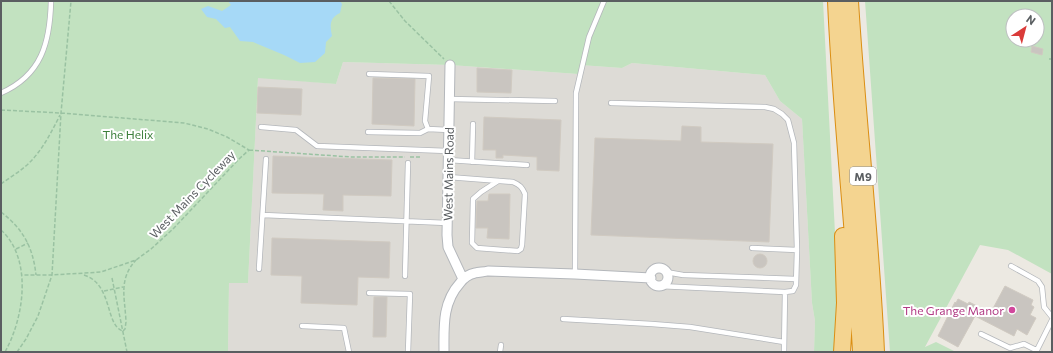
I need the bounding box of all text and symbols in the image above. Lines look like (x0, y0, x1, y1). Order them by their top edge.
north arrow (1005, 8, 1045, 48)
text: N (1024, 12, 1038, 27)
park label: The Helix (102, 127, 154, 141)
street label: West Mains Road (440, 127, 456, 221)
street label: West Mains Cycleway (146, 147, 238, 241)
road number: M9 (850, 167, 876, 185)
place label: The Grange Manor (903, 303, 1004, 317)
marker: The Grange Manor (1007, 305, 1017, 315)

